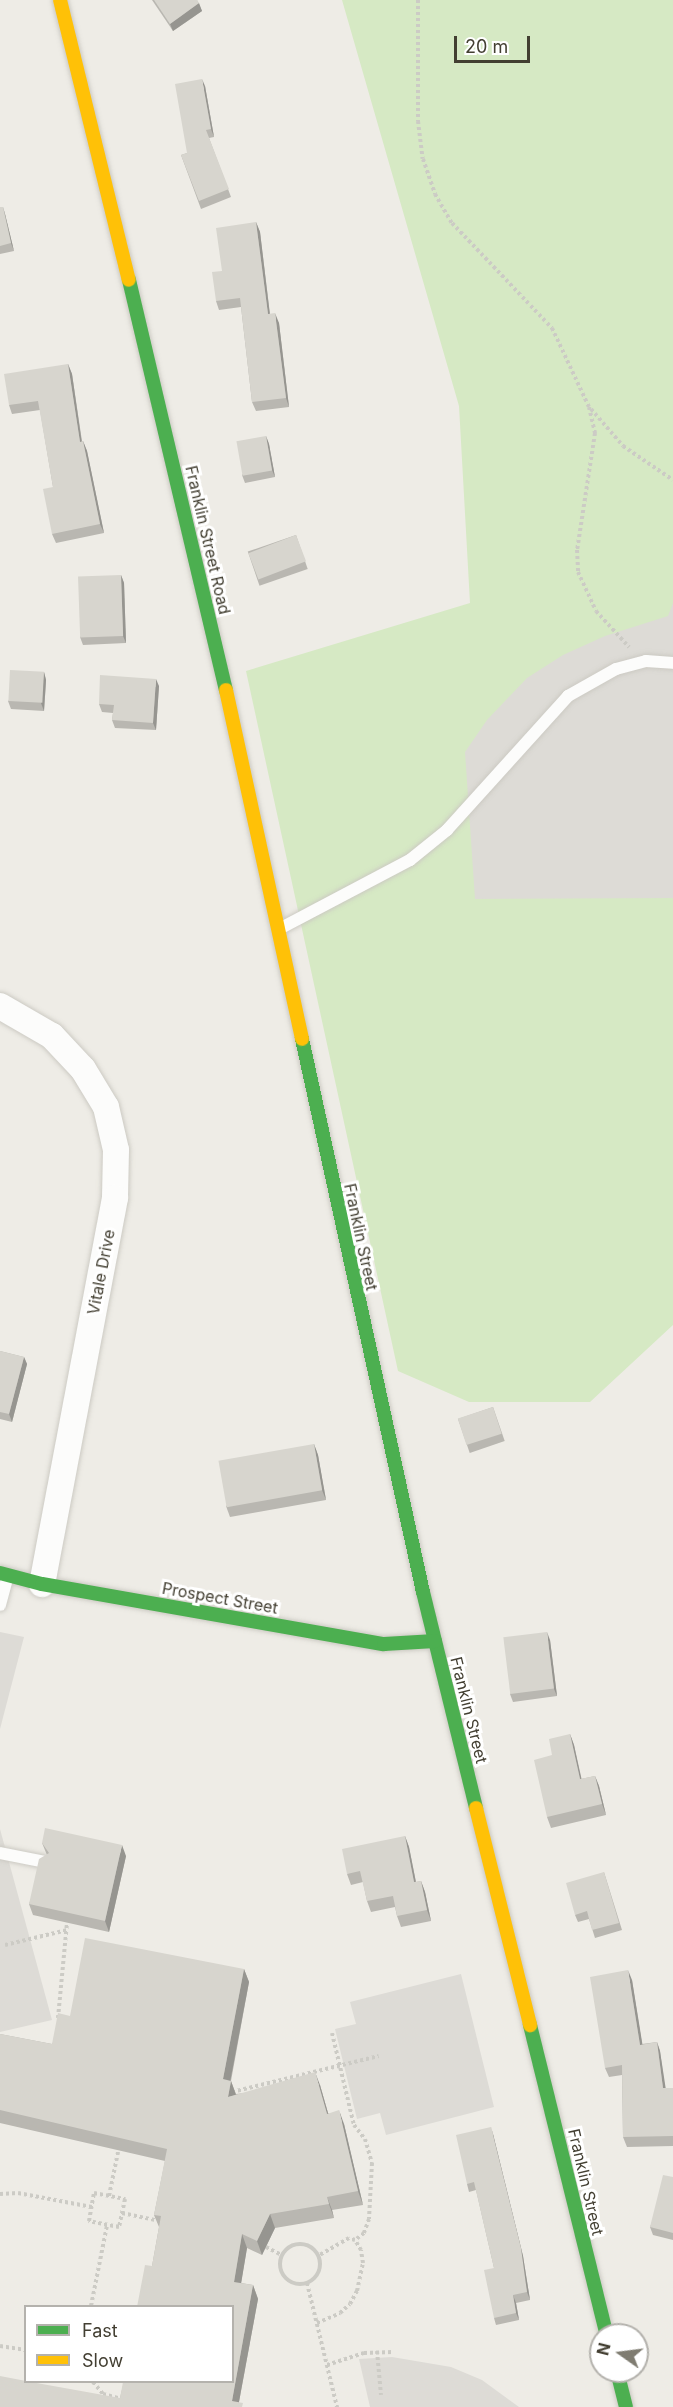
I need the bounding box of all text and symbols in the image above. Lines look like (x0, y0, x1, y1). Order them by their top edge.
scale bar (457, 24, 534, 62)
text: 20 m (465, 36, 508, 57)
street label: Franklin Street Road (182, 464, 234, 616)
street label: Franklin Street (340, 1182, 382, 1292)
street label: Vitale Drive (83, 1228, 119, 1316)
street label: Prospect Street (161, 1578, 279, 1618)
street label: Franklin Street (446, 1655, 492, 1765)
street label: Franklin Street (564, 2127, 608, 2237)
legend (24, 2305, 234, 2383)
text: Fast (82, 2320, 118, 2341)
north arrow (589, 2323, 649, 2383)
text: N (592, 2341, 615, 2357)
text: Slow (82, 2350, 123, 2371)

